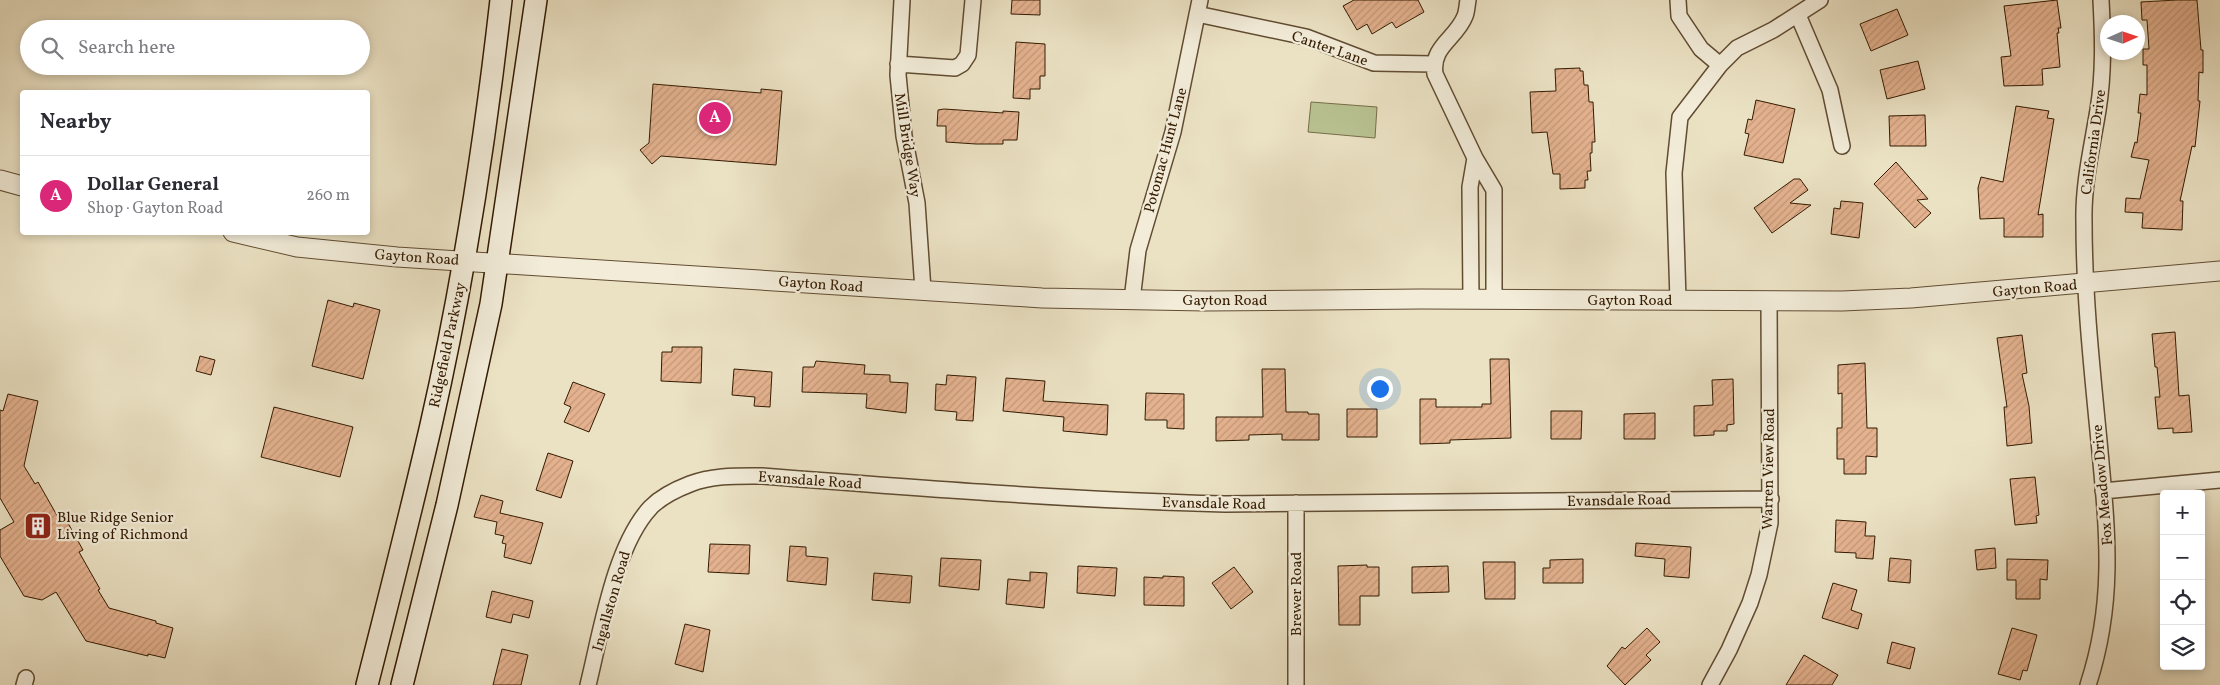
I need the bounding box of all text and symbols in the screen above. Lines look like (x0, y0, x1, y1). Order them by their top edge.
north arrow (2100, 15, 2145, 60)
search box (20, 20, 370, 75)
street label: Canter Lane (1288, 27, 1371, 72)
icon: search (38, 34, 66, 62)
text: Search here (78, 35, 175, 61)
street label: Potomac Hunt Lane (1140, 85, 1193, 215)
street label: California Drive (2077, 88, 2112, 196)
street label: Mill Bridge Way (888, 91, 925, 199)
pin: A (699, 99, 731, 137)
text: Nearby (40, 108, 111, 137)
text: Dollar General (87, 172, 219, 198)
text: A (50, 185, 62, 207)
text: 260 m (306, 185, 350, 207)
text: Shop · Gayton Road (87, 198, 223, 220)
street label: Gayton Road (374, 245, 460, 272)
street label: Gayton Road (778, 272, 864, 299)
street label: Gayton Road (1992, 275, 2078, 304)
street label: Ridgefield Parkway (425, 281, 472, 410)
street label: Gayton Road (1182, 291, 1268, 312)
street label: Gayton Road (1587, 291, 1673, 312)
your location (1367, 376, 1393, 402)
street label: Warren View Road (1758, 408, 1781, 530)
street label: Fox Meadow Drive (2088, 423, 2119, 546)
street label: Evansdale Road (757, 467, 863, 496)
street label: Evansdale Road (1567, 490, 1671, 513)
map controls (2160, 490, 2205, 670)
button: + (2160, 490, 2205, 535)
street label: Evansdale Road (1162, 493, 1266, 516)
place label: Blue Ridge Senior Living of Richmond (57, 508, 188, 546)
building icon: Blue Ridge Senior Living of Richmond (23, 511, 53, 541)
button: − (2160, 535, 2205, 580)
street label: Ingallston Road (588, 549, 637, 654)
street label: Brewer Road (1287, 552, 1308, 636)
button: locate (2160, 580, 2205, 625)
button: layers (2160, 625, 2205, 670)

